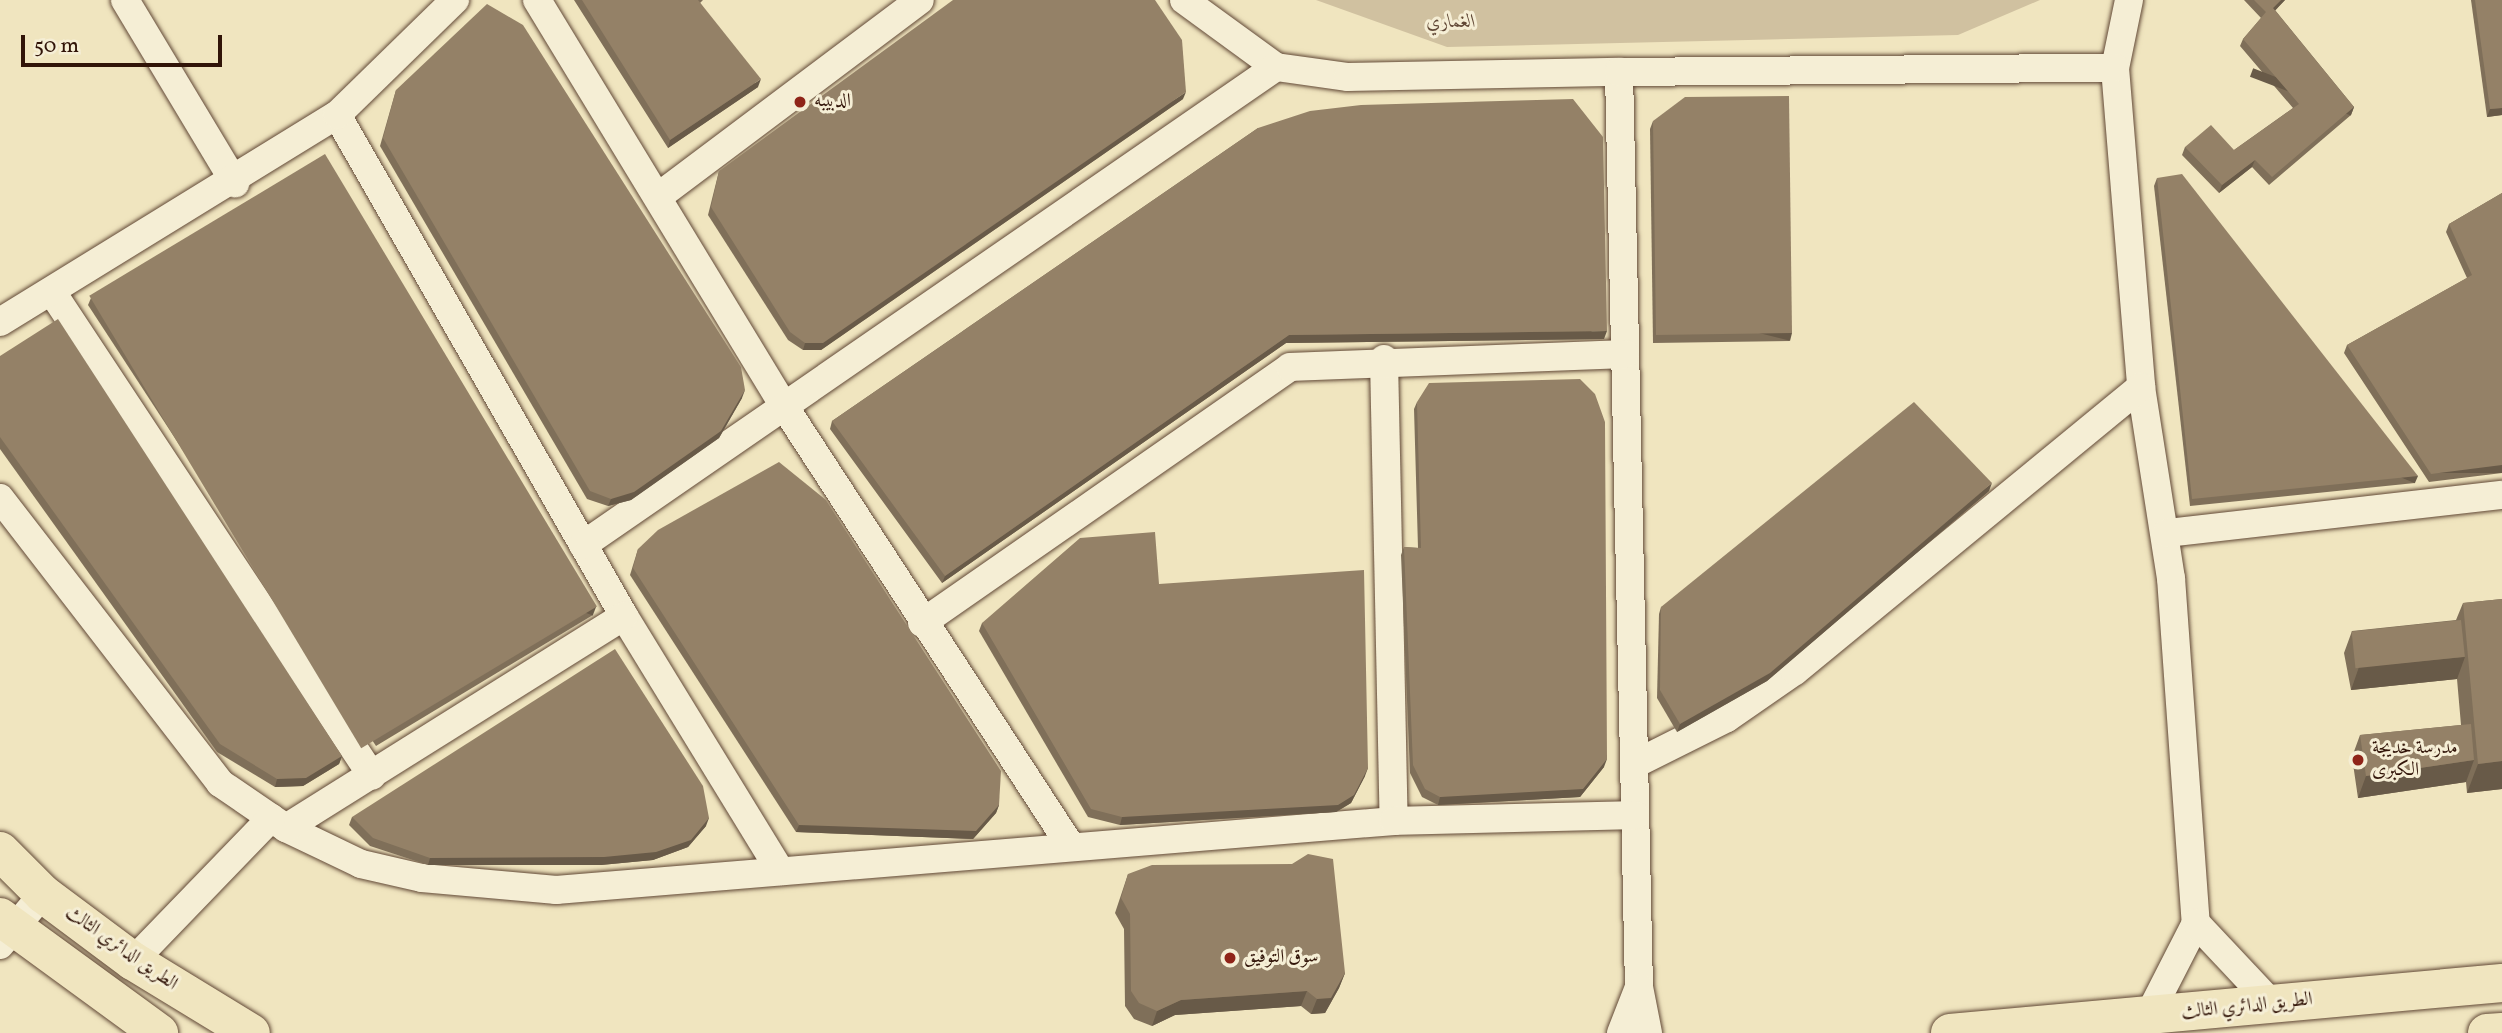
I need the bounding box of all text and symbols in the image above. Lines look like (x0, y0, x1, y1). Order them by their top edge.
park label: الغماري (1426, 12, 1476, 34)
scale bar (24, 21, 226, 65)
text: 50 m (34, 32, 79, 61)
place label: الدبيبه (814, 91, 851, 113)
marker: الدبيبه (792, 94, 808, 110)
place label: مدرسة خديجة الكبرى (2372, 738, 2458, 782)
marker: مدرسة خديجة الكبرى (2350, 752, 2366, 768)
street label: الطريق الدائري الثالث (60, 902, 182, 996)
place label: سوق التوفيق (1244, 947, 1319, 969)
marker: سوق التوفيق (1222, 950, 1238, 966)
street label: الطريق الدائري الثالث (2180, 989, 2314, 1025)

